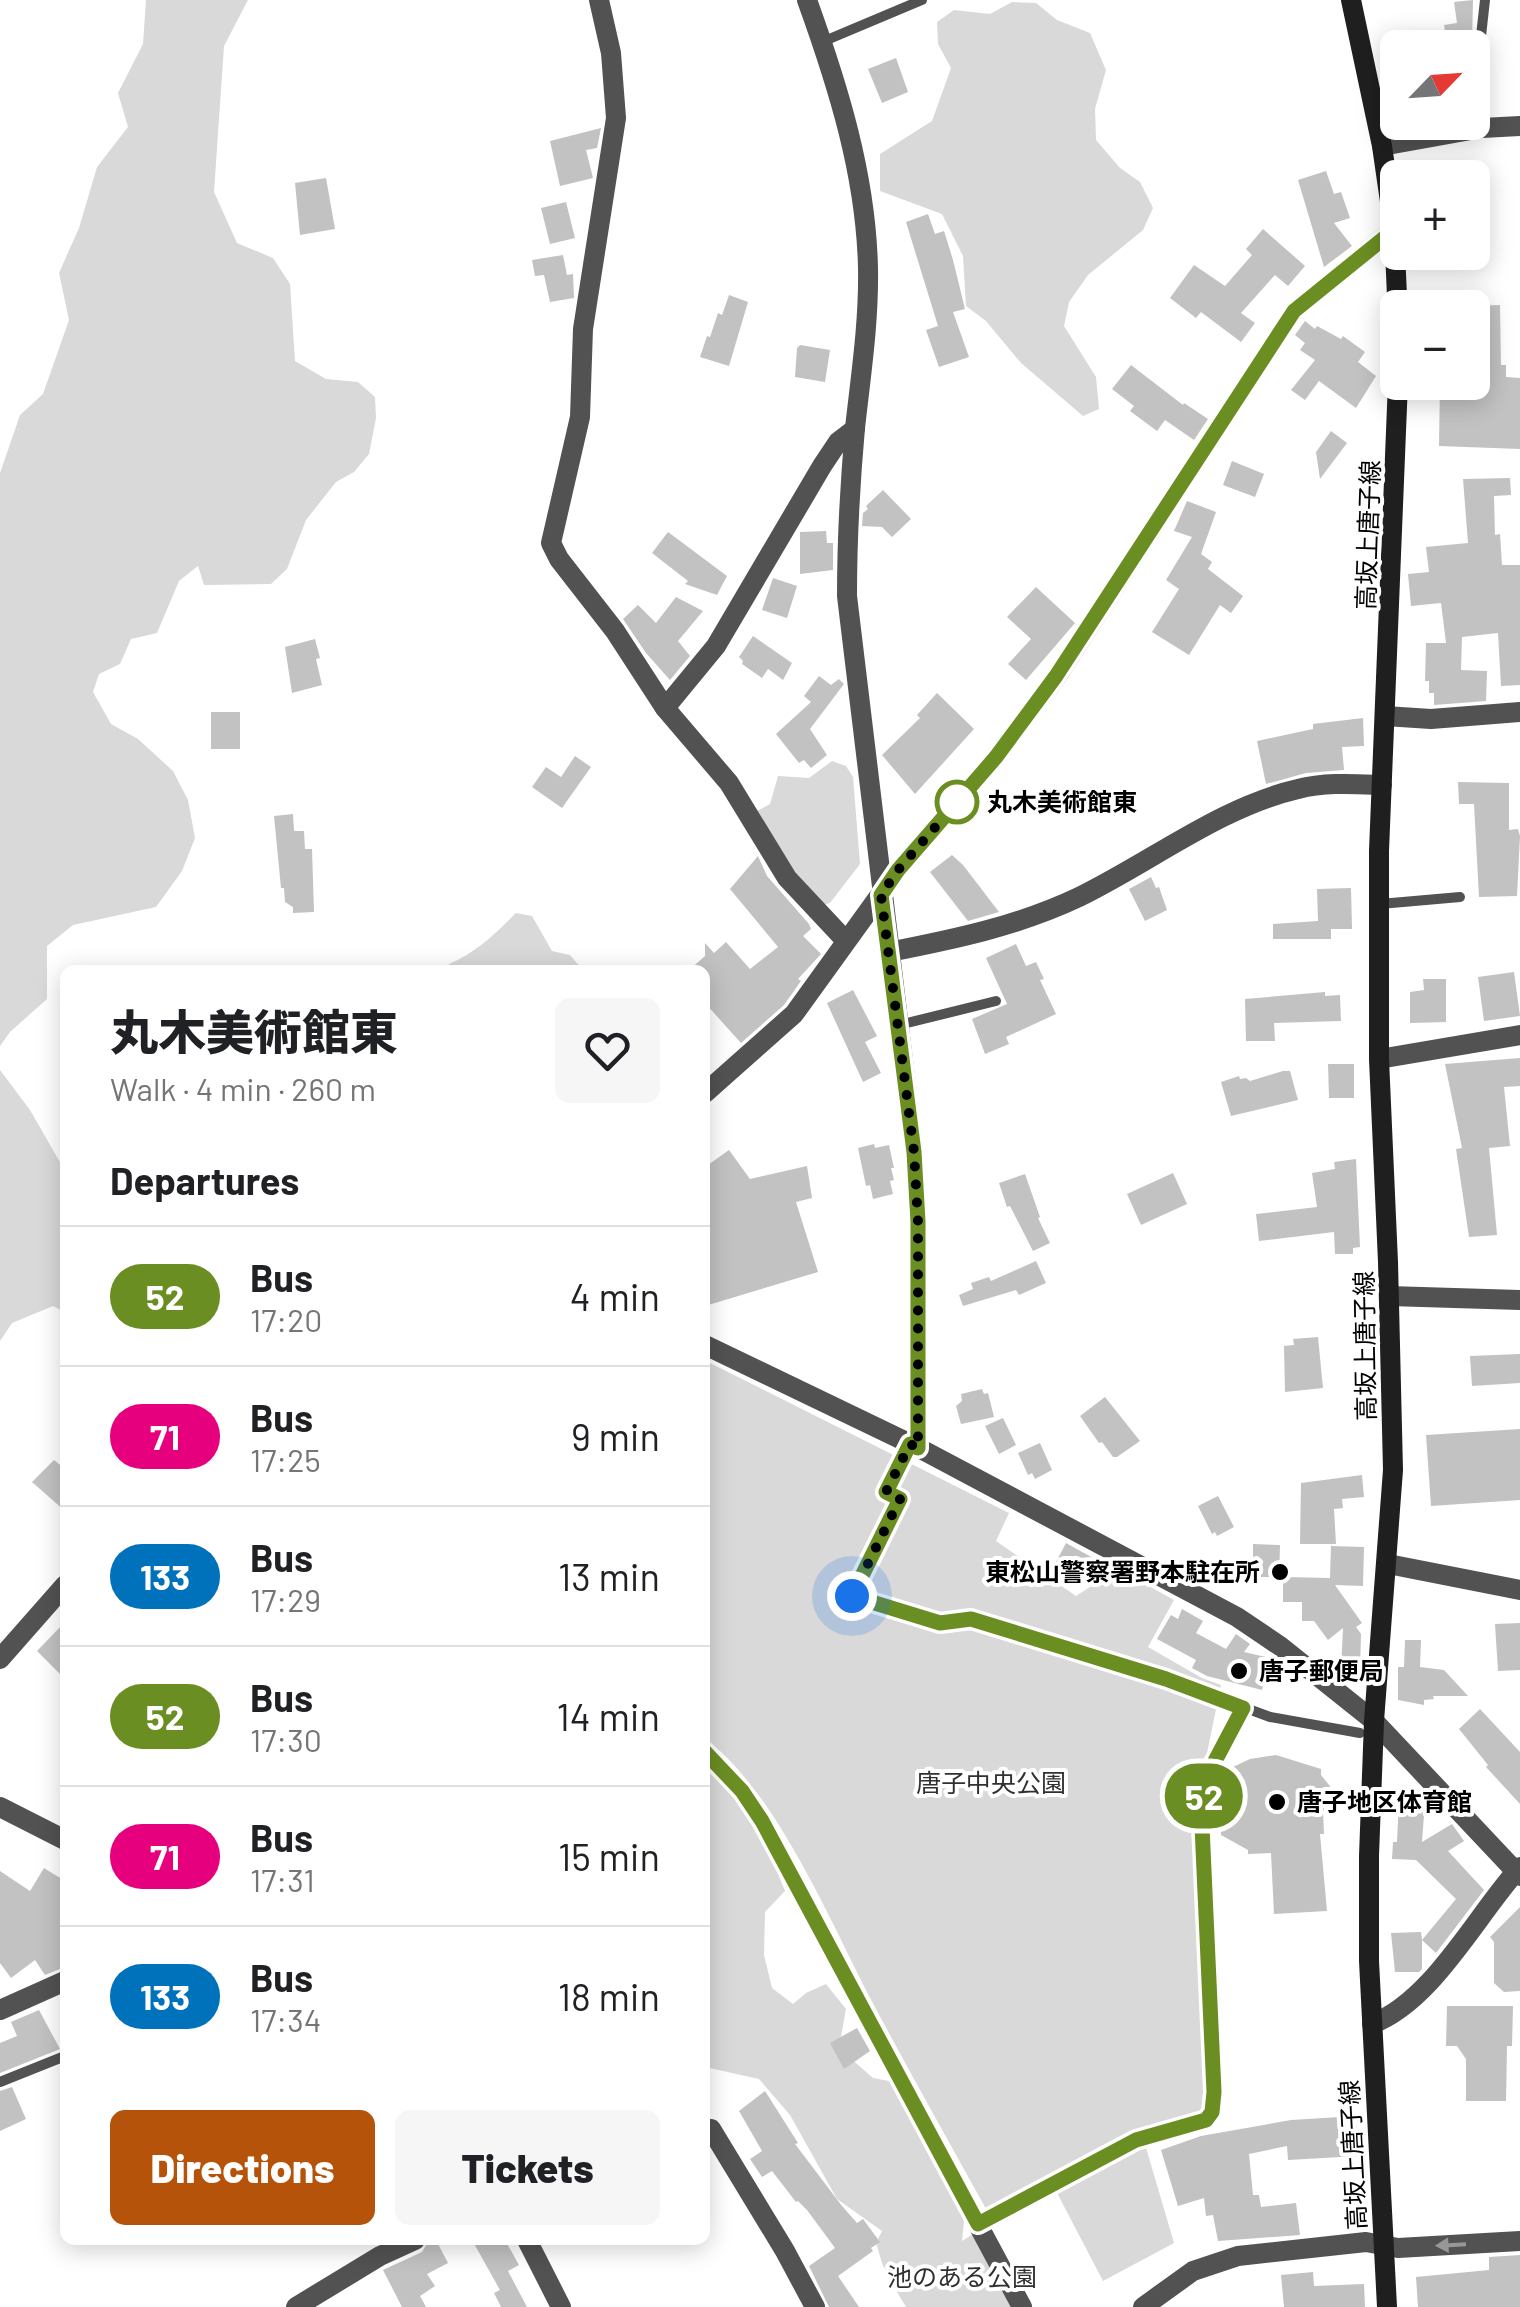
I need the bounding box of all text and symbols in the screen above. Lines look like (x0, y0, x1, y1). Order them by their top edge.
north arrow (1380, 30, 1490, 140)
map controls (1380, 30, 1490, 400)
button: + (1380, 160, 1490, 270)
button: − (1380, 290, 1490, 400)
street label: 高坂上唐子線 (1349, 459, 1385, 610)
marker: 丸木美術館東 (936, 781, 978, 823)
place label: 丸木美術館東 (987, 786, 1137, 816)
button: heart (555, 998, 660, 1103)
text: 丸木美術館東 (110, 1002, 398, 1060)
text: Walk · 4 min · 260 m (110, 1069, 376, 1107)
text: Departures (110, 1157, 299, 1203)
text: Bus (250, 1254, 313, 1300)
street label: 高坂上唐子線 (1348, 1271, 1380, 1421)
text: 4 min (570, 1273, 660, 1319)
text: 52 (146, 1275, 184, 1317)
text: 17:20 (250, 1300, 322, 1338)
text: Bus (250, 1394, 313, 1440)
text: 9 min (571, 1413, 660, 1459)
text: 71 (150, 1415, 180, 1457)
text: 17:25 (250, 1440, 321, 1478)
text: Bus (250, 1534, 313, 1580)
text: 13 min (558, 1553, 660, 1599)
text: 133 (140, 1555, 190, 1597)
place label: 東松山警察署野本駐在所 (985, 1556, 1260, 1586)
marker: 東松山警察署野本駐在所 (1269, 1561, 1291, 1583)
your location (827, 1571, 877, 1621)
text: 17:29 (250, 1580, 321, 1618)
place label: 唐子郵便局 (1259, 1655, 1384, 1685)
marker: 唐子郵便局 (1228, 1660, 1250, 1682)
text: Bus (250, 1674, 313, 1720)
text: 14 min (557, 1693, 660, 1739)
text: 52 (146, 1695, 184, 1737)
text: 17:30 (250, 1720, 322, 1758)
line badge: 52 (1159, 1764, 1249, 1828)
park label: 唐子中央公園 (916, 1767, 1066, 1797)
text: 52 (1185, 1775, 1223, 1817)
place label: 唐子地区体育館 (1297, 1786, 1472, 1816)
marker: 唐子地区体育館 (1266, 1791, 1288, 1813)
text: Bus (250, 1814, 313, 1860)
text: 15 min (558, 1833, 660, 1879)
text: 71 (150, 1835, 180, 1877)
text: 17:31 (250, 1860, 315, 1898)
text: Bus (250, 1954, 313, 2000)
text: 18 min (558, 1973, 660, 2019)
text: 133 (140, 1975, 190, 2017)
text: 17:34 (250, 2000, 321, 2038)
street label: 高坂上唐子線 (1333, 2079, 1371, 2231)
button: Directions (110, 2110, 375, 2225)
button: Tickets (395, 2110, 660, 2225)
one-way arrow (1435, 2237, 1467, 2253)
park label: 池のある公園 (887, 2261, 1037, 2291)

